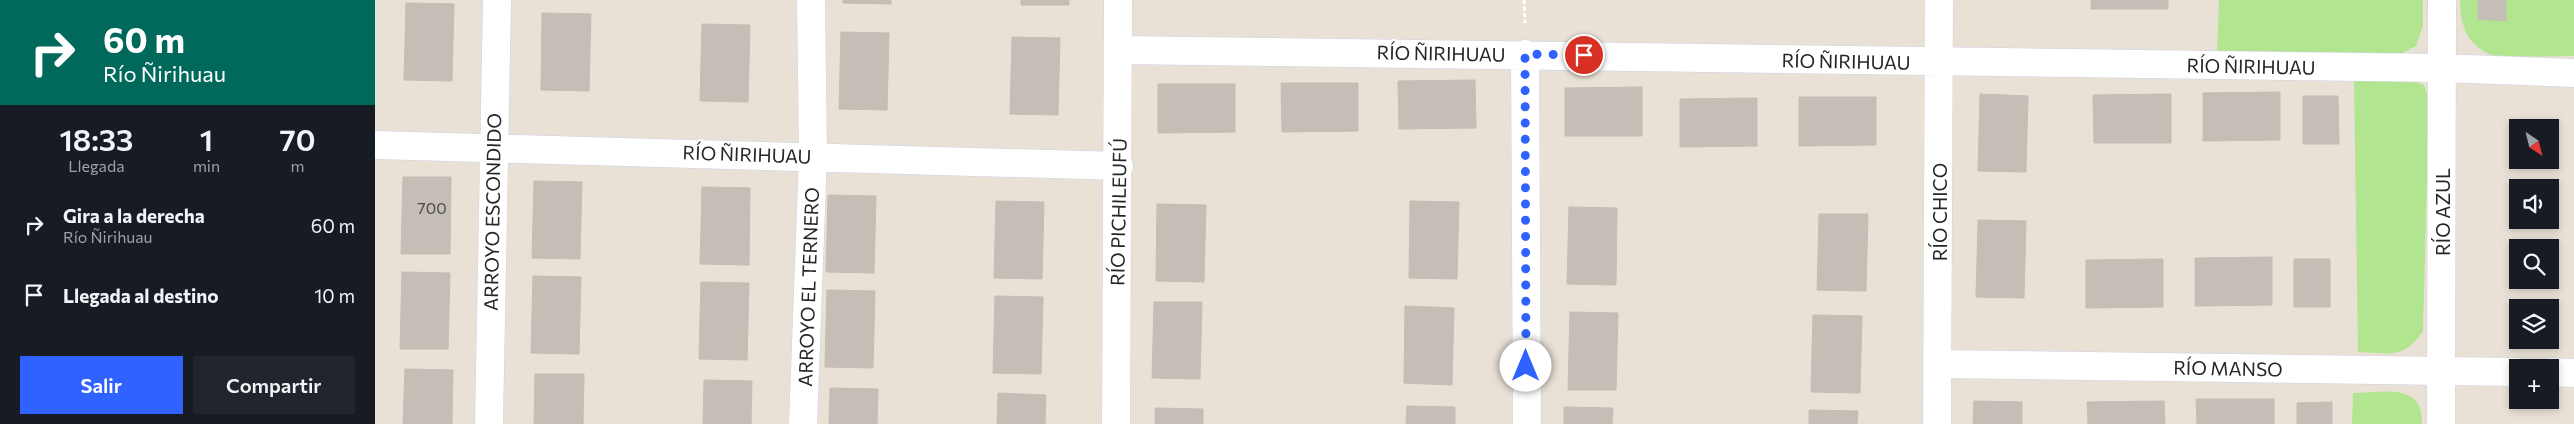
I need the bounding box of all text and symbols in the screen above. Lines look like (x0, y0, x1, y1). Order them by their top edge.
text: 60 m (103, 17, 185, 60)
icon: right (20, 20, 85, 85)
pin (1563, 34, 1605, 76)
street label: RÍO ÑIRIHUAU (1376, 40, 1506, 66)
icon: arrive (1570, 41, 1598, 69)
street label: RÍO ÑIRIHUAU (1781, 48, 1911, 74)
street label: RÍO ÑIRIHUAU (2186, 53, 2316, 79)
text: Río Ñirihuau (103, 60, 226, 87)
street label: ARROYO ESCONDIDO (479, 113, 505, 311)
north arrow (2509, 119, 2559, 169)
map controls (2509, 119, 2559, 409)
text: 18:33 (59, 120, 133, 157)
text: 1 (200, 120, 213, 157)
text: 70 (280, 120, 316, 157)
street label: RÍO PICHILEUFÚ (1104, 138, 1131, 286)
street label: RÍO ÑIRIHUAU (682, 140, 812, 168)
text: Llegada (68, 156, 125, 175)
text: min (193, 156, 220, 175)
text: m (291, 156, 305, 175)
street label: RÍO CHICO (1928, 163, 1951, 261)
street label: RÍO AZUL (2431, 168, 2454, 256)
button: sound (2509, 179, 2559, 229)
street label: ARROYO EL TERNERO (793, 187, 823, 387)
house number: 700 (417, 198, 447, 217)
text: Gira a la derecha (63, 204, 205, 227)
icon: right (20, 211, 48, 239)
text: 60 m (311, 214, 355, 237)
text: Río Ñirihuau (63, 227, 153, 246)
button: search (2509, 239, 2559, 289)
icon: arrive (20, 281, 48, 309)
text: Llegada al destino (63, 284, 219, 307)
text: 10 m (314, 284, 355, 307)
button: layers (2509, 299, 2559, 349)
position arrow (1499, 339, 1551, 391)
button: Salir (20, 356, 183, 414)
button: Compartir (193, 356, 355, 414)
street label: RÍO MANSO (2173, 356, 2283, 380)
button: + (2509, 359, 2559, 409)

